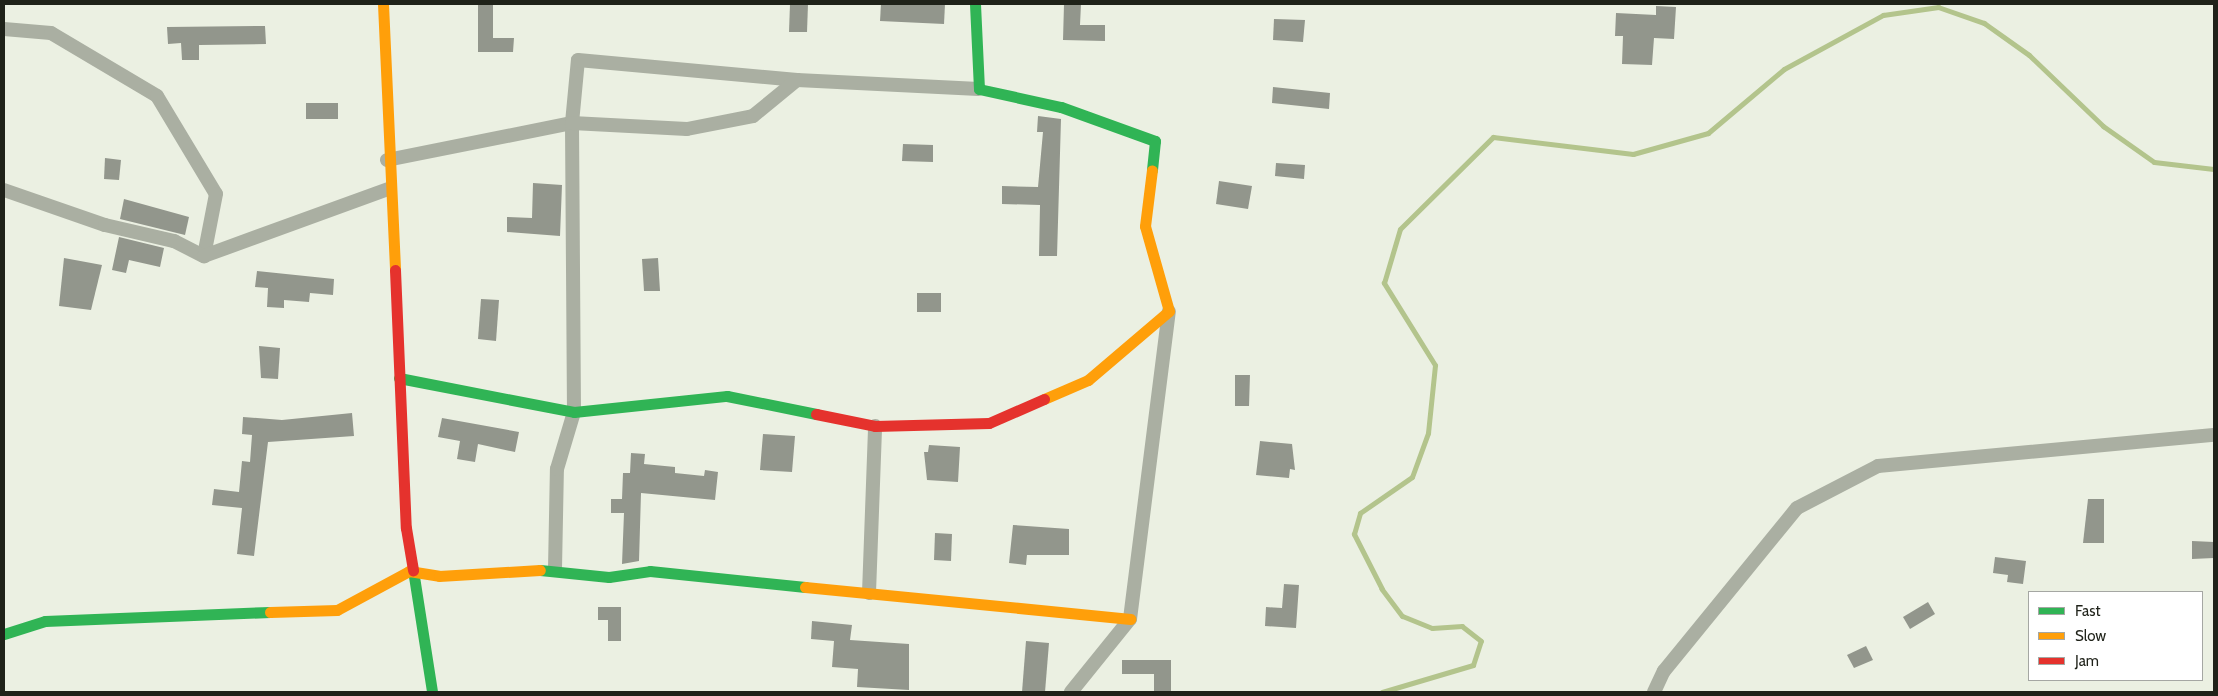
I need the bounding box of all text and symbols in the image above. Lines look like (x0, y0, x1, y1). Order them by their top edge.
legend (2028, 591, 2203, 681)
text: Fast (2075, 602, 2100, 620)
text: Slow (2075, 627, 2106, 645)
text: Jam (2075, 652, 2099, 670)

